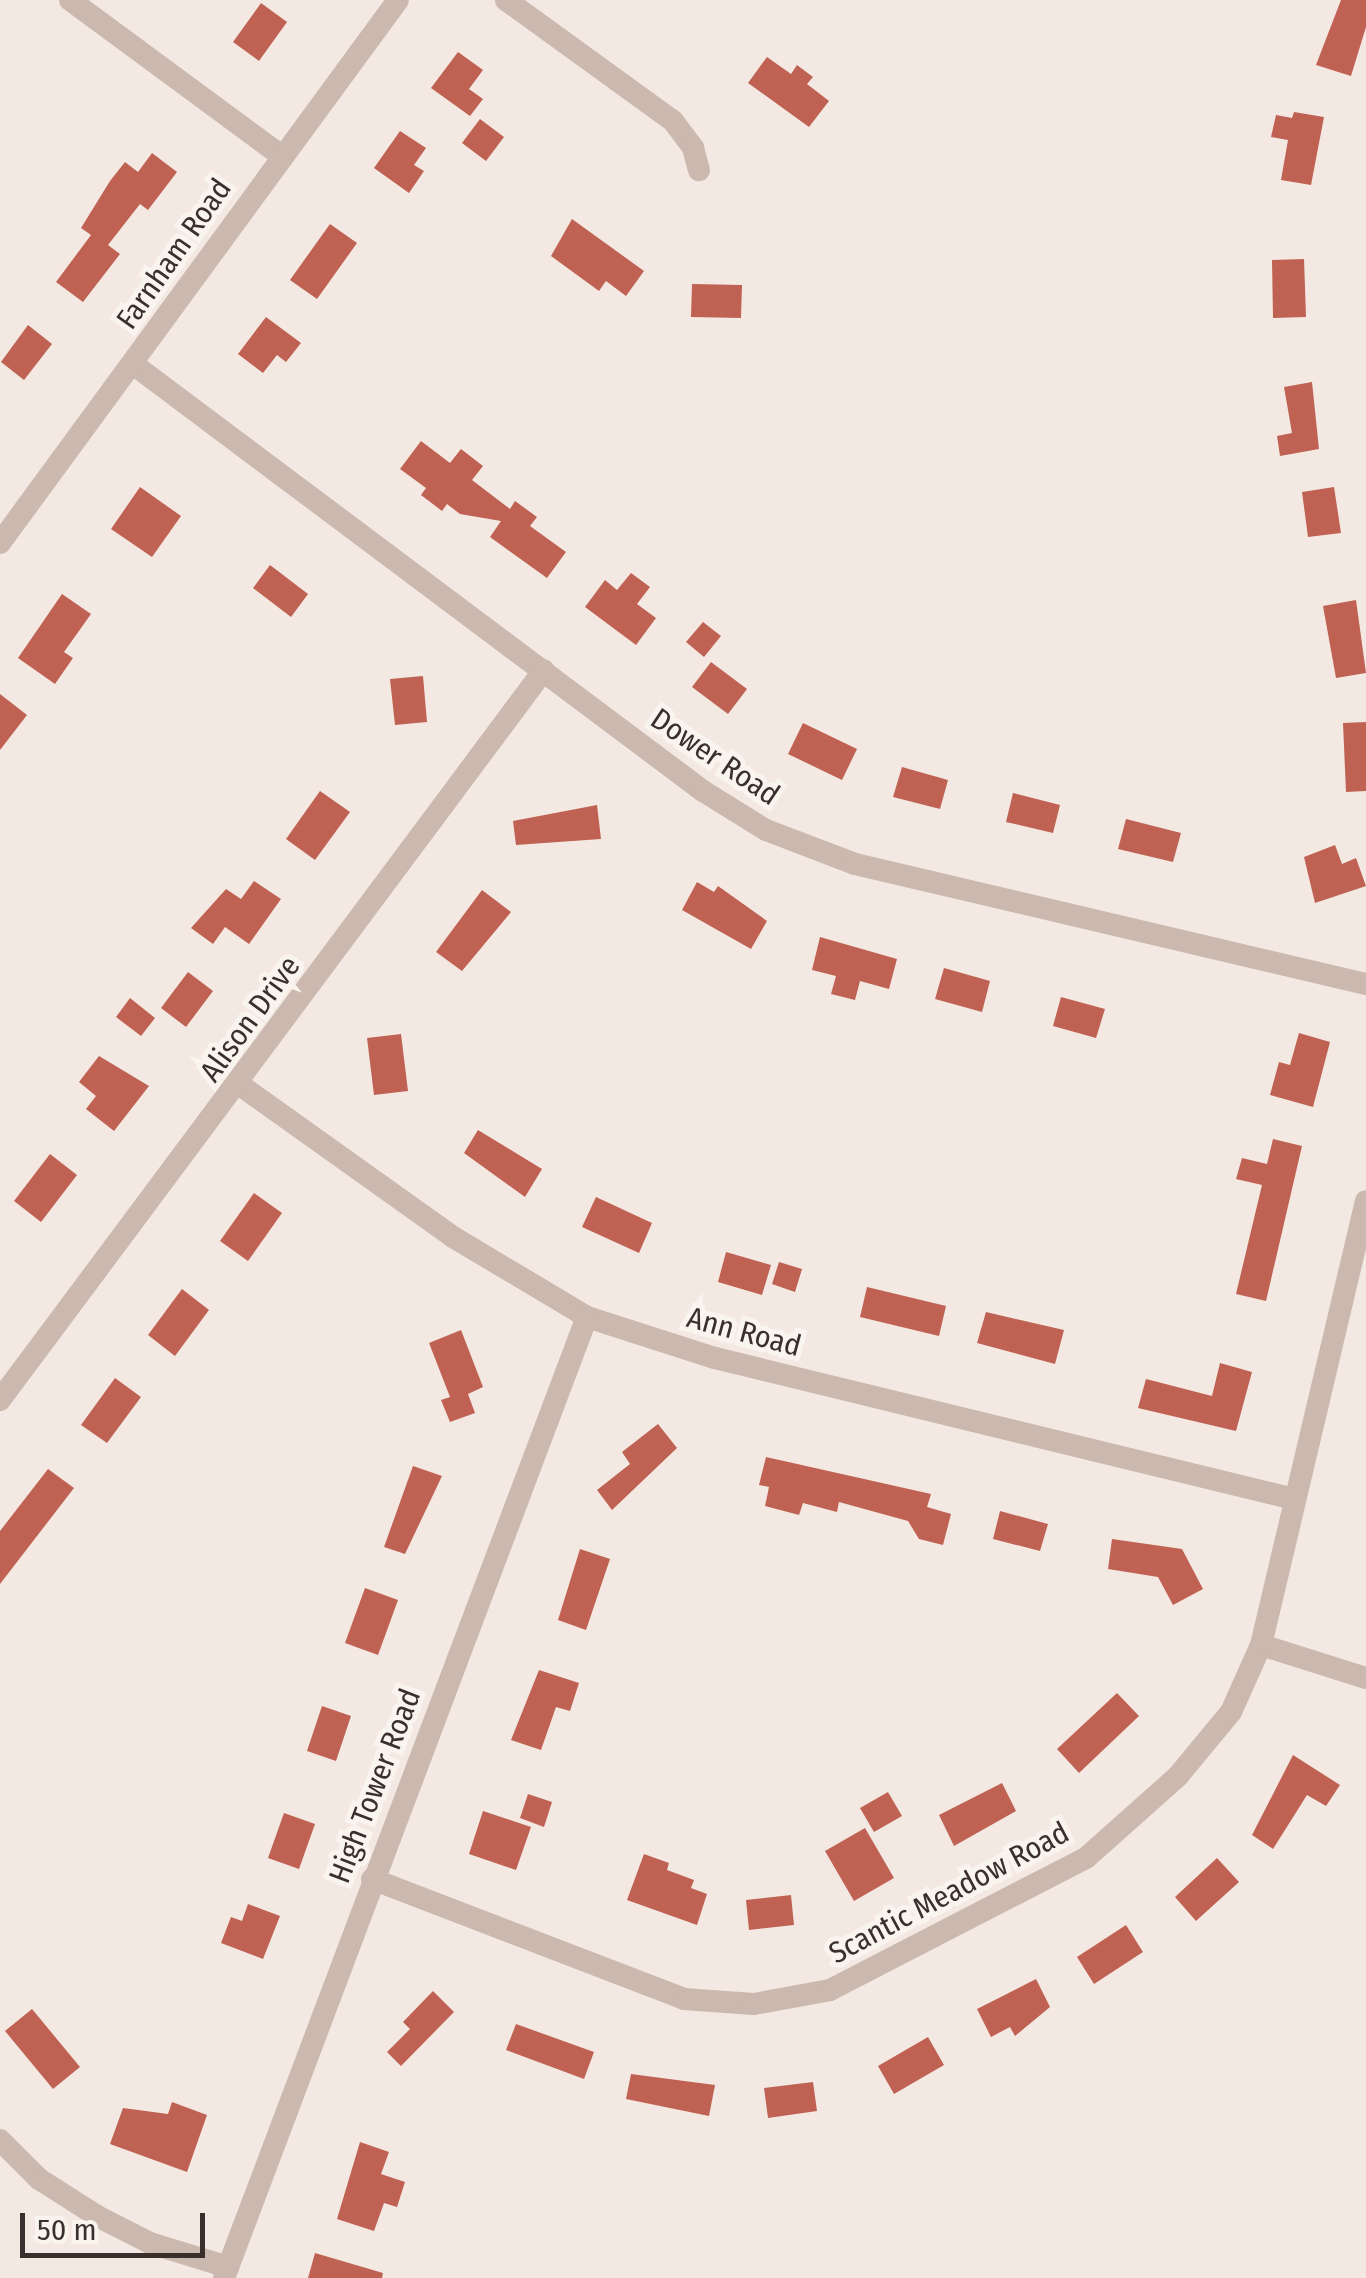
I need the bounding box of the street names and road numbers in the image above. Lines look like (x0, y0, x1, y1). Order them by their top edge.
street label: Farnham Road (109, 172, 239, 336)
street label: Dower Road (644, 701, 786, 813)
street label: Alison Drive (192, 949, 308, 1089)
street label: Ann Road (683, 1300, 805, 1364)
street label: High Tower Road (321, 1684, 429, 1888)
street label: Scantic Meadow Road (823, 1815, 1075, 1971)

